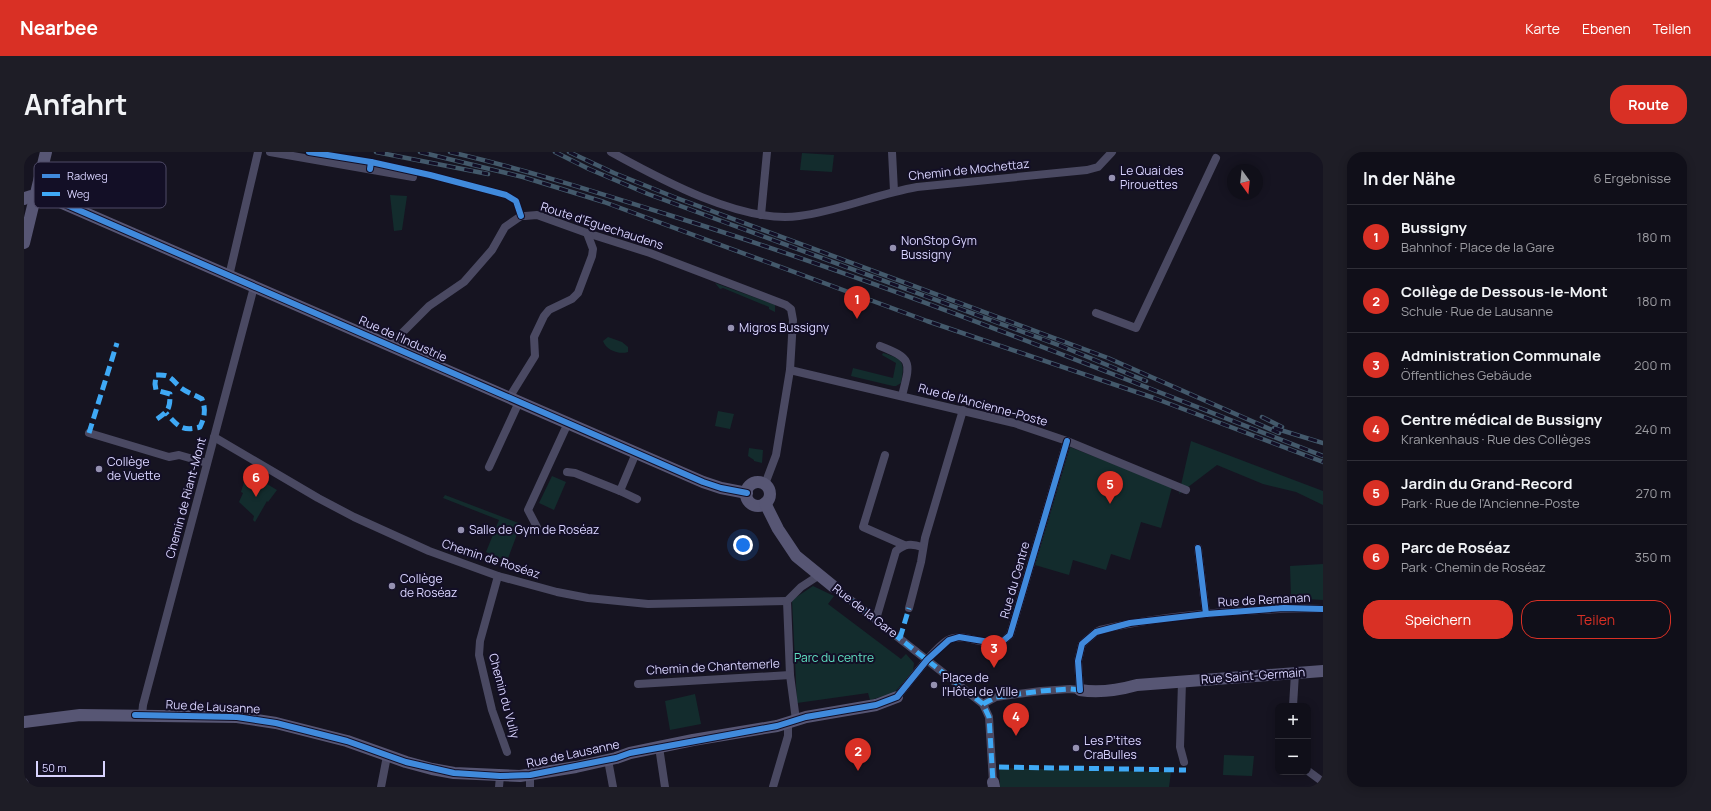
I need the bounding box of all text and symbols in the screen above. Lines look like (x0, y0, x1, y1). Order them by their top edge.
text: Nearbee (20, 15, 98, 41)
text: Karte (1525, 19, 1560, 38)
text: Ebenen (1582, 19, 1631, 38)
text: Teilen (1653, 19, 1691, 38)
text: Anfahrt (24, 85, 127, 123)
button: Route (1610, 85, 1687, 124)
street label: Chemin de Mochettaz (908, 155, 1030, 184)
legend (34, 162, 166, 208)
place label: Le Quai des Pirouettes (1120, 162, 1184, 193)
north arrow (1227, 164, 1263, 200)
text: In der Nähe (1363, 167, 1456, 190)
text: Radweg (67, 168, 108, 183)
text: 6 Ergebnisse (1594, 169, 1671, 187)
marker: Le Quai des Pirouettes (1107, 173, 1117, 183)
text: Weg (67, 186, 90, 201)
street label: Route d'Eguechaudens (538, 198, 666, 253)
text: Bussigny (1401, 217, 1467, 238)
text: 1 (1373, 228, 1379, 246)
text: 180 m (1637, 228, 1671, 246)
place label: NonStop Gym Bussigny (901, 232, 977, 263)
text: Bahnhof · Place de la Gare (1401, 238, 1554, 256)
marker: NonStop Gym Bussigny (888, 243, 898, 253)
text: Collège de Dessous-le-Mont (1401, 281, 1608, 302)
pin: 1 (844, 286, 870, 319)
text: 2 (1372, 292, 1380, 310)
text: 180 m (1637, 292, 1671, 310)
text: Schule · Rue de Lausanne (1401, 302, 1553, 320)
street label: Rue de l'Industrie (356, 311, 450, 366)
place label: Migros Bussigny (739, 319, 830, 336)
marker: Migros Bussigny (726, 323, 736, 333)
text: Administration Communale (1401, 345, 1601, 366)
text: 3 (1372, 356, 1380, 374)
text: 200 m (1634, 356, 1671, 374)
text: Öffentliches Gebäude (1401, 366, 1532, 384)
street label: Rue de l'Ancienne-Poste (917, 379, 1050, 430)
text: Centre médical de Bussigny (1401, 409, 1602, 430)
text: 4 (1372, 420, 1380, 438)
text: 240 m (1635, 420, 1671, 438)
text: Krankenhaus · Rue des Collèges (1401, 430, 1591, 448)
street label: Chemin de Riant-Mont (161, 435, 210, 560)
place label: Collège de Vuette (107, 453, 160, 484)
marker: Collège de Vuette (94, 464, 104, 474)
pin: 6 (243, 464, 269, 497)
pin: 5 (1097, 471, 1123, 504)
text: Jardin du Grand-Record (1401, 473, 1572, 494)
text: 5 (1372, 484, 1380, 502)
text: 270 m (1636, 484, 1671, 502)
text: Park · Rue de l'Ancienne-Poste (1401, 494, 1580, 512)
place label: Salle de Gym de Roséaz (469, 521, 599, 538)
marker: Salle de Gym de Roséaz (456, 525, 466, 535)
street label: Chemin de Roséaz (440, 535, 542, 582)
your location (733, 535, 753, 555)
text: Parc de Roséaz (1401, 537, 1510, 558)
street label: Rue du Centre (995, 539, 1034, 620)
text: 6 (1372, 548, 1380, 566)
text: 350 m (1635, 548, 1671, 566)
text: Park · Chemin de Roséaz (1401, 558, 1546, 576)
place label: Collège de Roséaz (400, 570, 457, 601)
street label: Rue de la Gare (829, 580, 902, 642)
marker: Collège de Roséaz (387, 581, 397, 591)
street label: Rue de Remanan (1217, 589, 1311, 610)
button: Speichern (1363, 600, 1513, 639)
button: Teilen (1521, 600, 1671, 639)
pin: 3 (981, 635, 1007, 668)
park label: Parc du centre (794, 649, 874, 666)
street label: Chemin du Vully (485, 651, 524, 741)
street label: Chemin de Chantemerle (646, 655, 780, 678)
street label: Rue Saint-Germain (1200, 663, 1306, 688)
place label: Place de l'Hôtel de Ville (942, 669, 1018, 700)
marker: Place de l'Hôtel de Ville (929, 680, 939, 690)
street label: Rue de Lausanne (165, 696, 261, 717)
pin: 4 (1003, 703, 1029, 736)
map controls (1275, 703, 1311, 775)
button: + (1275, 703, 1311, 739)
place label: Les P’tites CraBulles (1084, 732, 1141, 763)
street label: Rue de Lausanne (525, 735, 621, 772)
pin: 2 (845, 738, 871, 771)
button: − (1275, 739, 1311, 775)
marker: Les P’tites CraBulles (1071, 743, 1081, 753)
scale bar (36, 759, 105, 778)
text: 50 m (42, 760, 67, 775)

